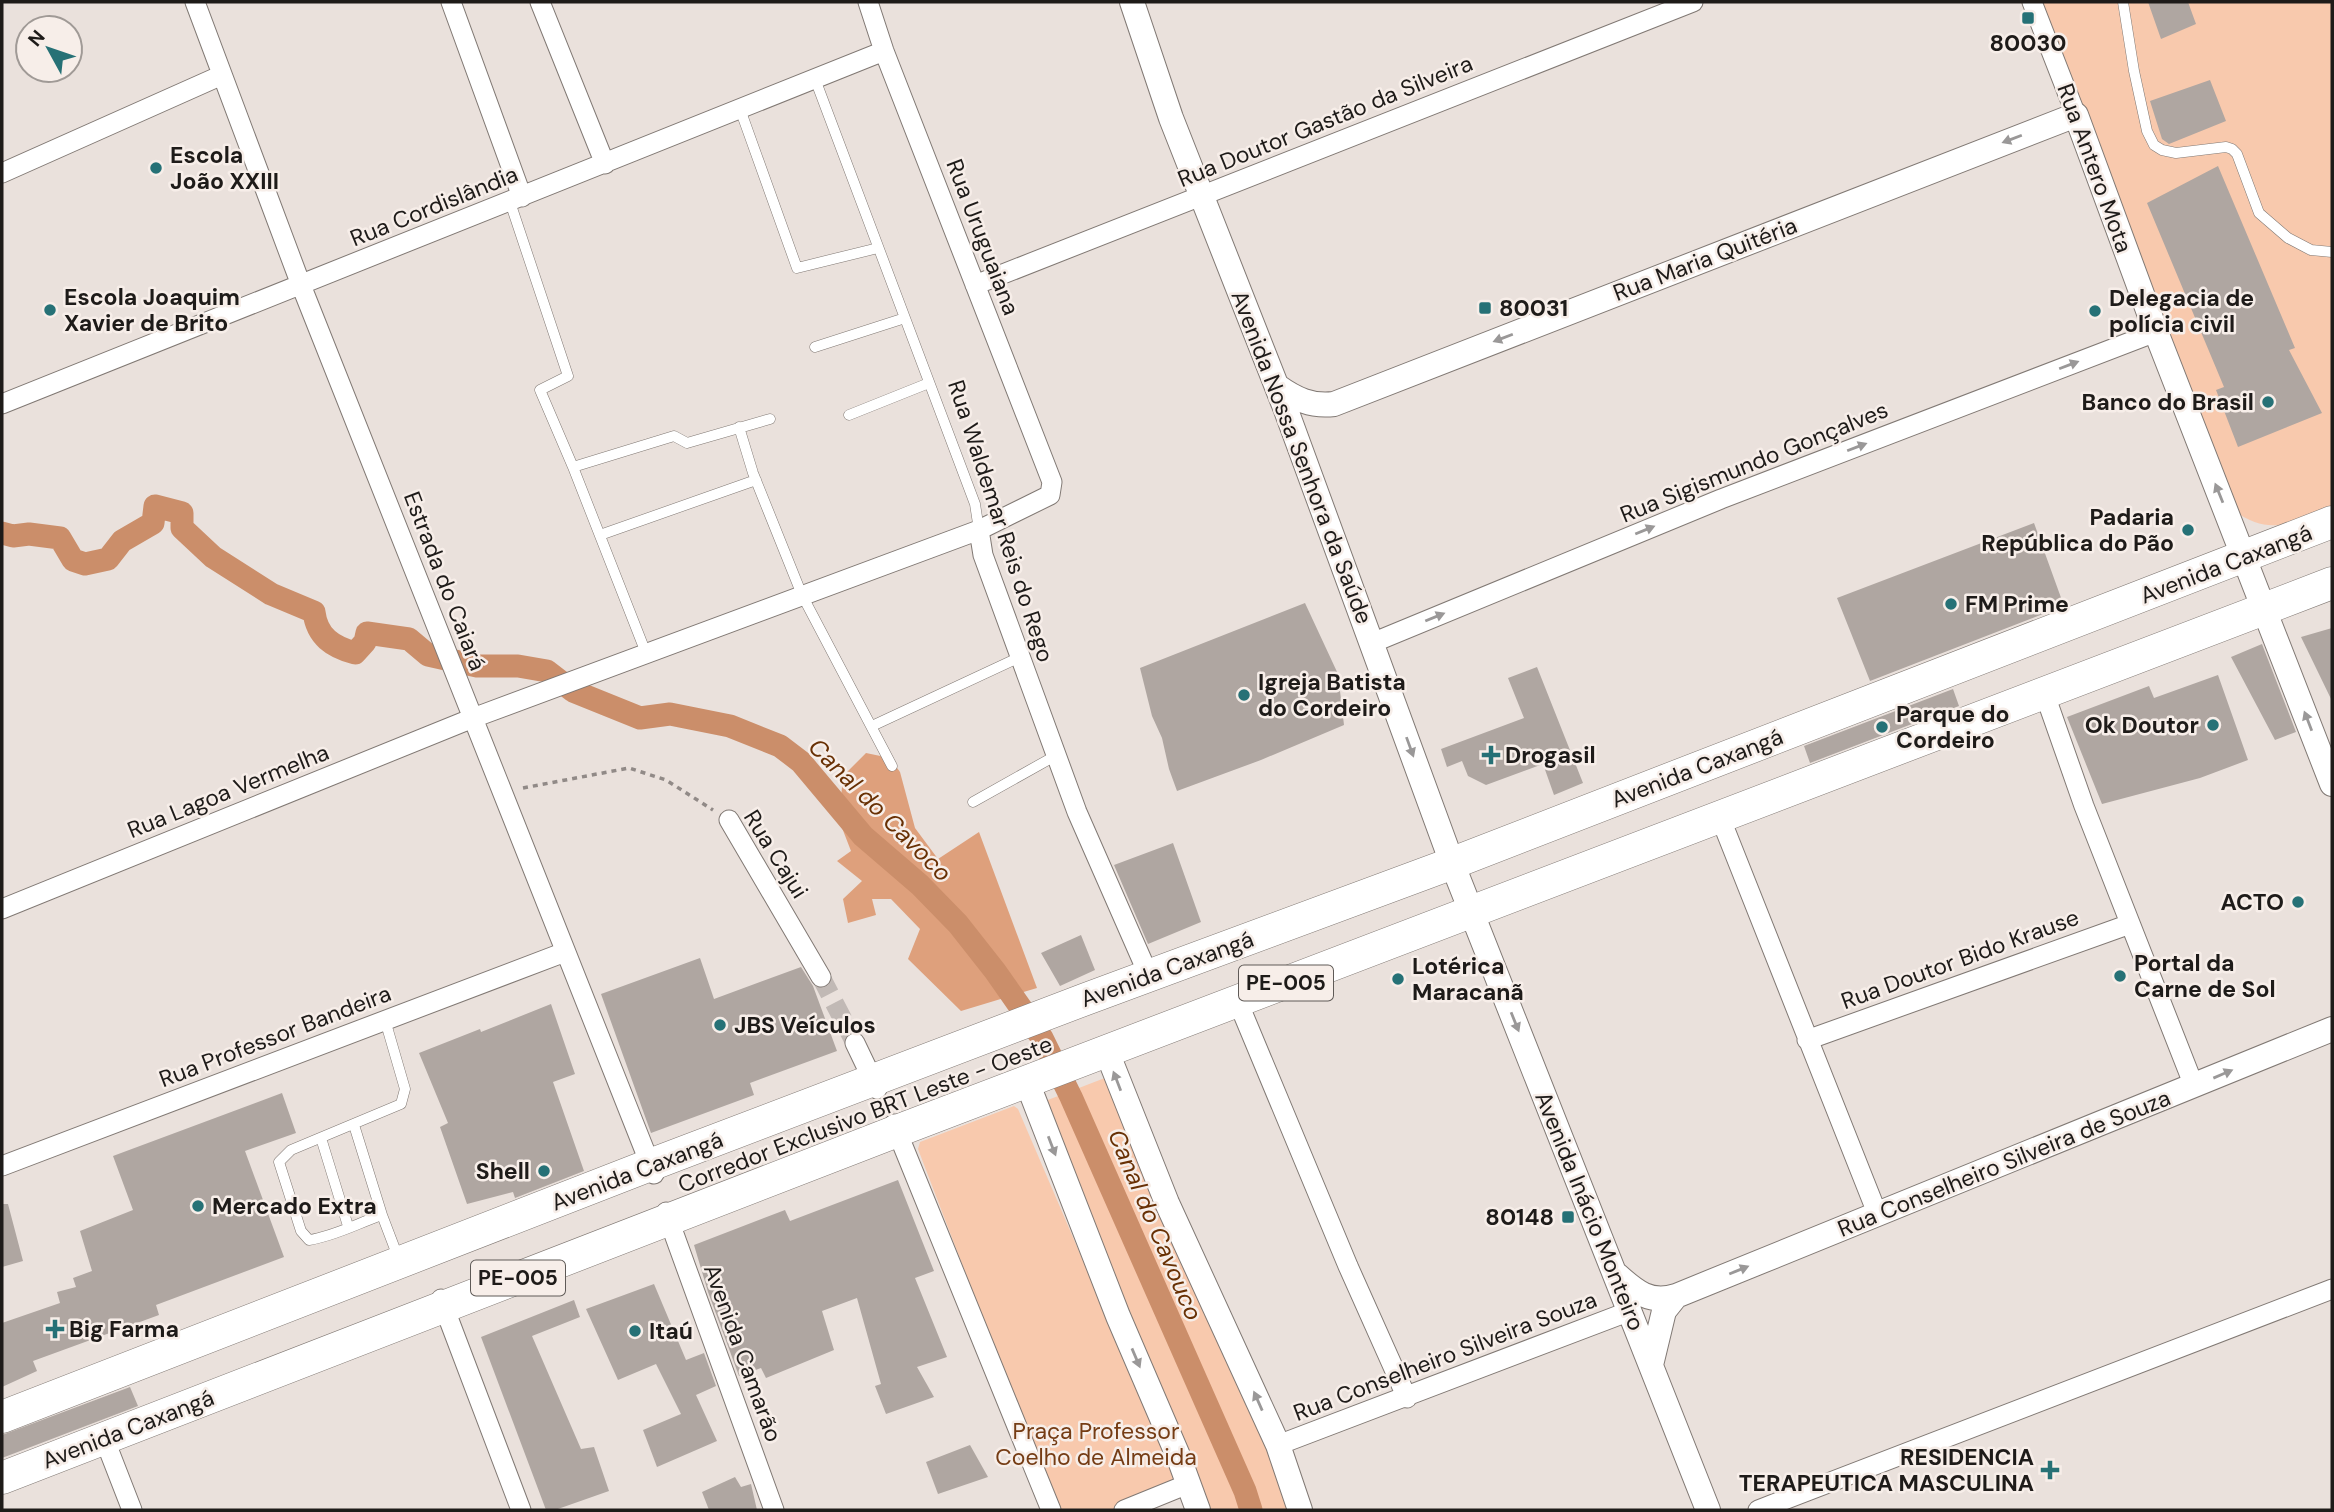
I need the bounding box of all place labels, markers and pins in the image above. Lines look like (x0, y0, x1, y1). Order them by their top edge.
marker: 80030 (2020, 10, 2036, 26)
place label: 80030 (1989, 28, 2067, 58)
place label: Escola João XXIII (170, 140, 279, 196)
marker: Escola João XXIII (148, 160, 164, 176)
place label: Escola Joaquim Xavier de Brito (64, 282, 240, 338)
place label: Delegacia de polícia civil (2109, 283, 2254, 339)
place label: 80031 (1499, 293, 1568, 323)
marker: 80031 (1477, 300, 1493, 316)
marker: Escola Joaquim Xavier de Brito (42, 302, 58, 318)
marker: Delegacia de polícia civil (2087, 303, 2103, 319)
place label: Banco do Brasil (2082, 387, 2254, 417)
marker: Banco do Brasil (2260, 394, 2276, 410)
place label: Padaria República do Pão (1981, 502, 2174, 558)
marker: Padaria República do Pão (2180, 522, 2196, 538)
place label: FM Prime (1965, 589, 2069, 619)
marker: FM Prime (1943, 596, 1959, 612)
place label: Igreja Batista do Cordeiro (1258, 667, 1406, 723)
marker: Igreja Batista do Cordeiro (1236, 687, 1252, 703)
place label: Parque do Cordeiro (1896, 699, 2010, 755)
place label: Ok Doutor (2085, 710, 2199, 740)
marker: Ok Doutor (2205, 717, 2221, 733)
marker: Parque do Cordeiro (1874, 719, 1890, 735)
place label: Drogasil (1505, 740, 1596, 770)
marker: Drogasil (1483, 747, 1499, 763)
place label: ACTO (2221, 887, 2284, 917)
marker: ACTO (2290, 894, 2306, 910)
place label: Portal da Carne de Sol (2134, 948, 2276, 1004)
place label: Lotérica Maracanã (1412, 951, 1524, 1007)
marker: Portal da Carne de Sol (2112, 968, 2128, 984)
marker: Lotérica Maracanã (1390, 971, 1406, 987)
place label: JBS Veículos (734, 1010, 876, 1040)
marker: JBS Veículos (712, 1017, 728, 1033)
place label: Shell (476, 1156, 530, 1186)
marker: Shell (536, 1163, 552, 1179)
place label: Mercado Extra (212, 1191, 377, 1221)
marker: Mercado Extra (190, 1198, 206, 1214)
place label: 80148 (1485, 1202, 1554, 1232)
marker: 80148 (1560, 1209, 1576, 1225)
place label: Big Farma (69, 1314, 179, 1344)
place label: Itaú (649, 1316, 693, 1346)
marker: Big Farma (47, 1321, 63, 1337)
marker: Itaú (627, 1323, 643, 1339)
place label: RESIDENCIA TERAPEUTICA MASCULINA (1739, 1442, 2034, 1498)
marker: RESIDENCIA TERAPEUTICA MASCULINA (2040, 1460, 2060, 1480)

